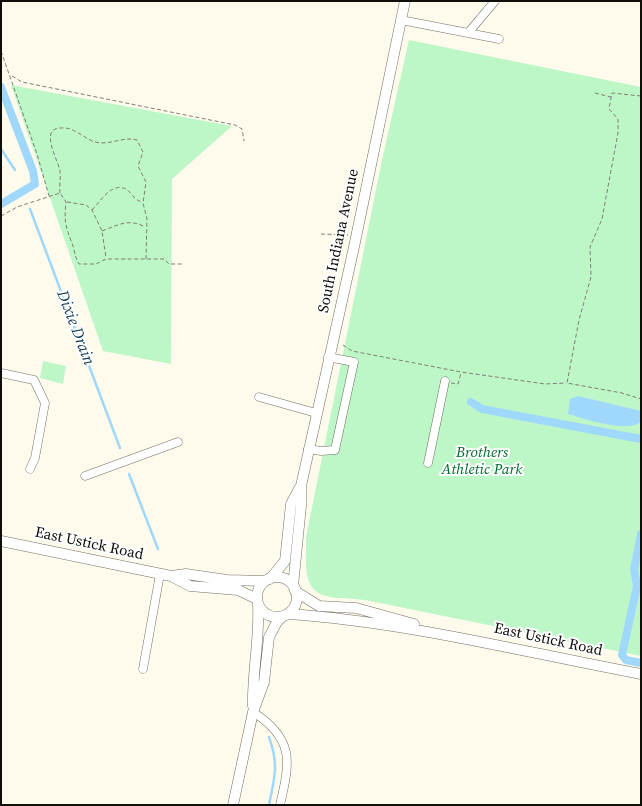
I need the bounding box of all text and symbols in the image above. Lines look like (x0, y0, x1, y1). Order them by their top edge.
street label: South Indiana Avenue (315, 167, 363, 315)
water label: Dixie Drain (52, 288, 98, 368)
park label: Brothers Athletic Park (442, 444, 522, 479)
street label: East Ustick Road (33, 524, 145, 564)
street label: East Ustick Road (492, 620, 604, 660)

